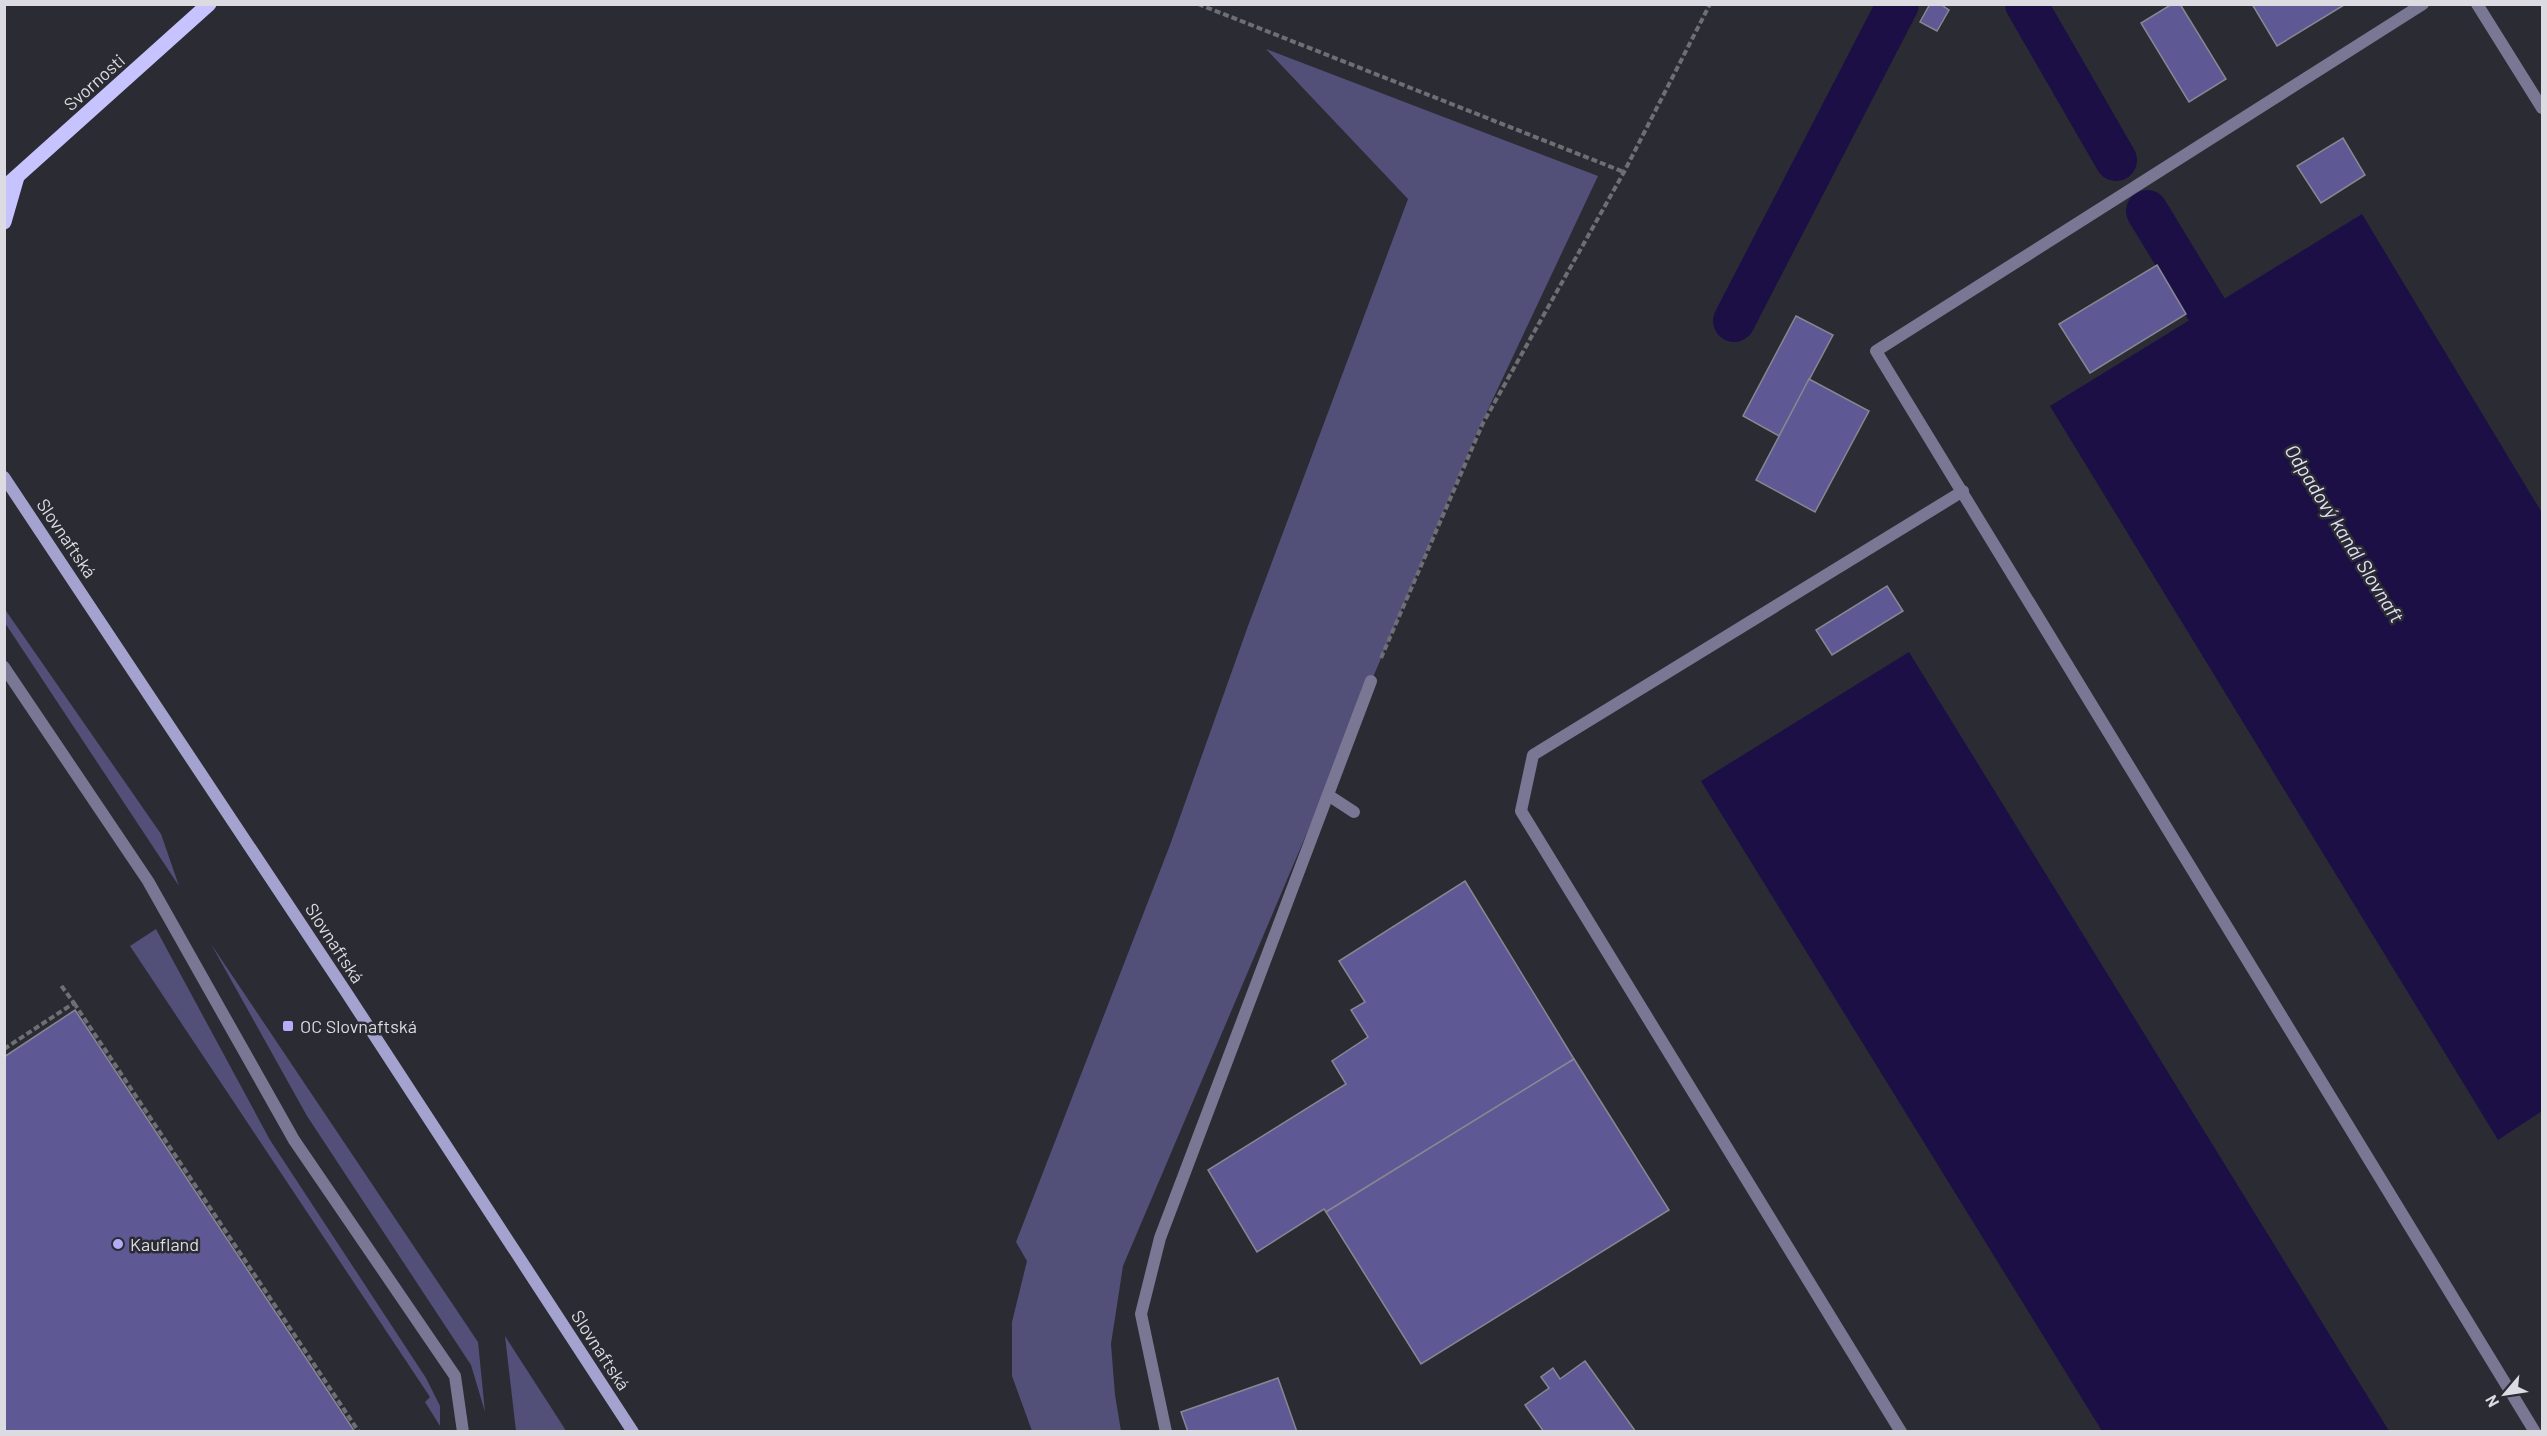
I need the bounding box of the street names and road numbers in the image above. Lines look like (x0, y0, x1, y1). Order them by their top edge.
street label: Svornosti (59, 49, 129, 115)
street label: Slovnaftská (32, 494, 102, 582)
street label: Slovnaftská (301, 899, 369, 987)
street label: Slovnaftská (567, 1306, 635, 1394)

